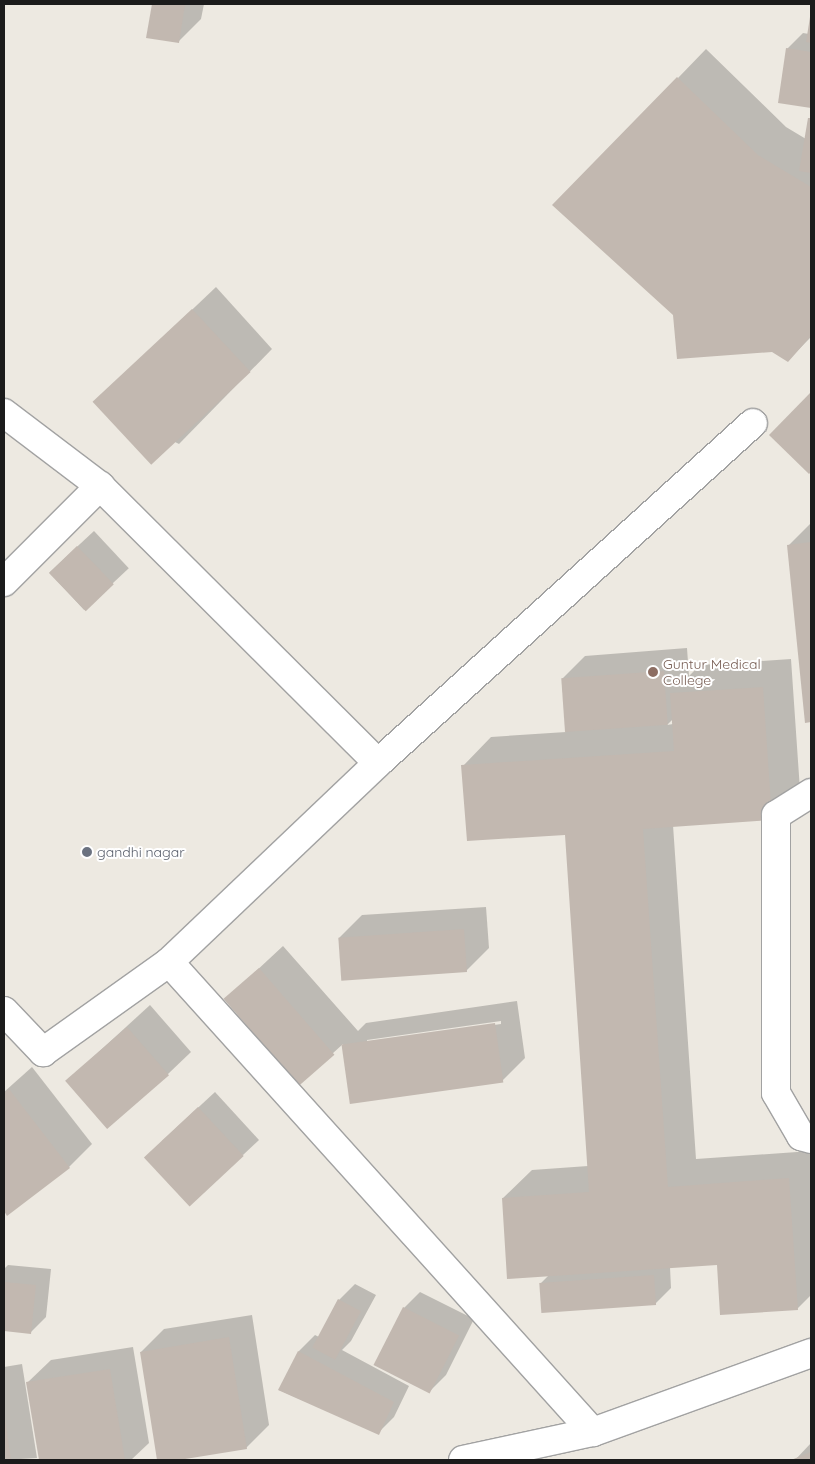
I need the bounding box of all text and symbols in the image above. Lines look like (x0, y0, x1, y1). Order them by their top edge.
place label: Guntur Medical College (663, 656, 761, 689)
marker: Guntur Medical College (647, 666, 659, 678)
place label: gandhi nagar (97, 844, 185, 860)
marker: gandhi nagar (81, 846, 93, 858)

